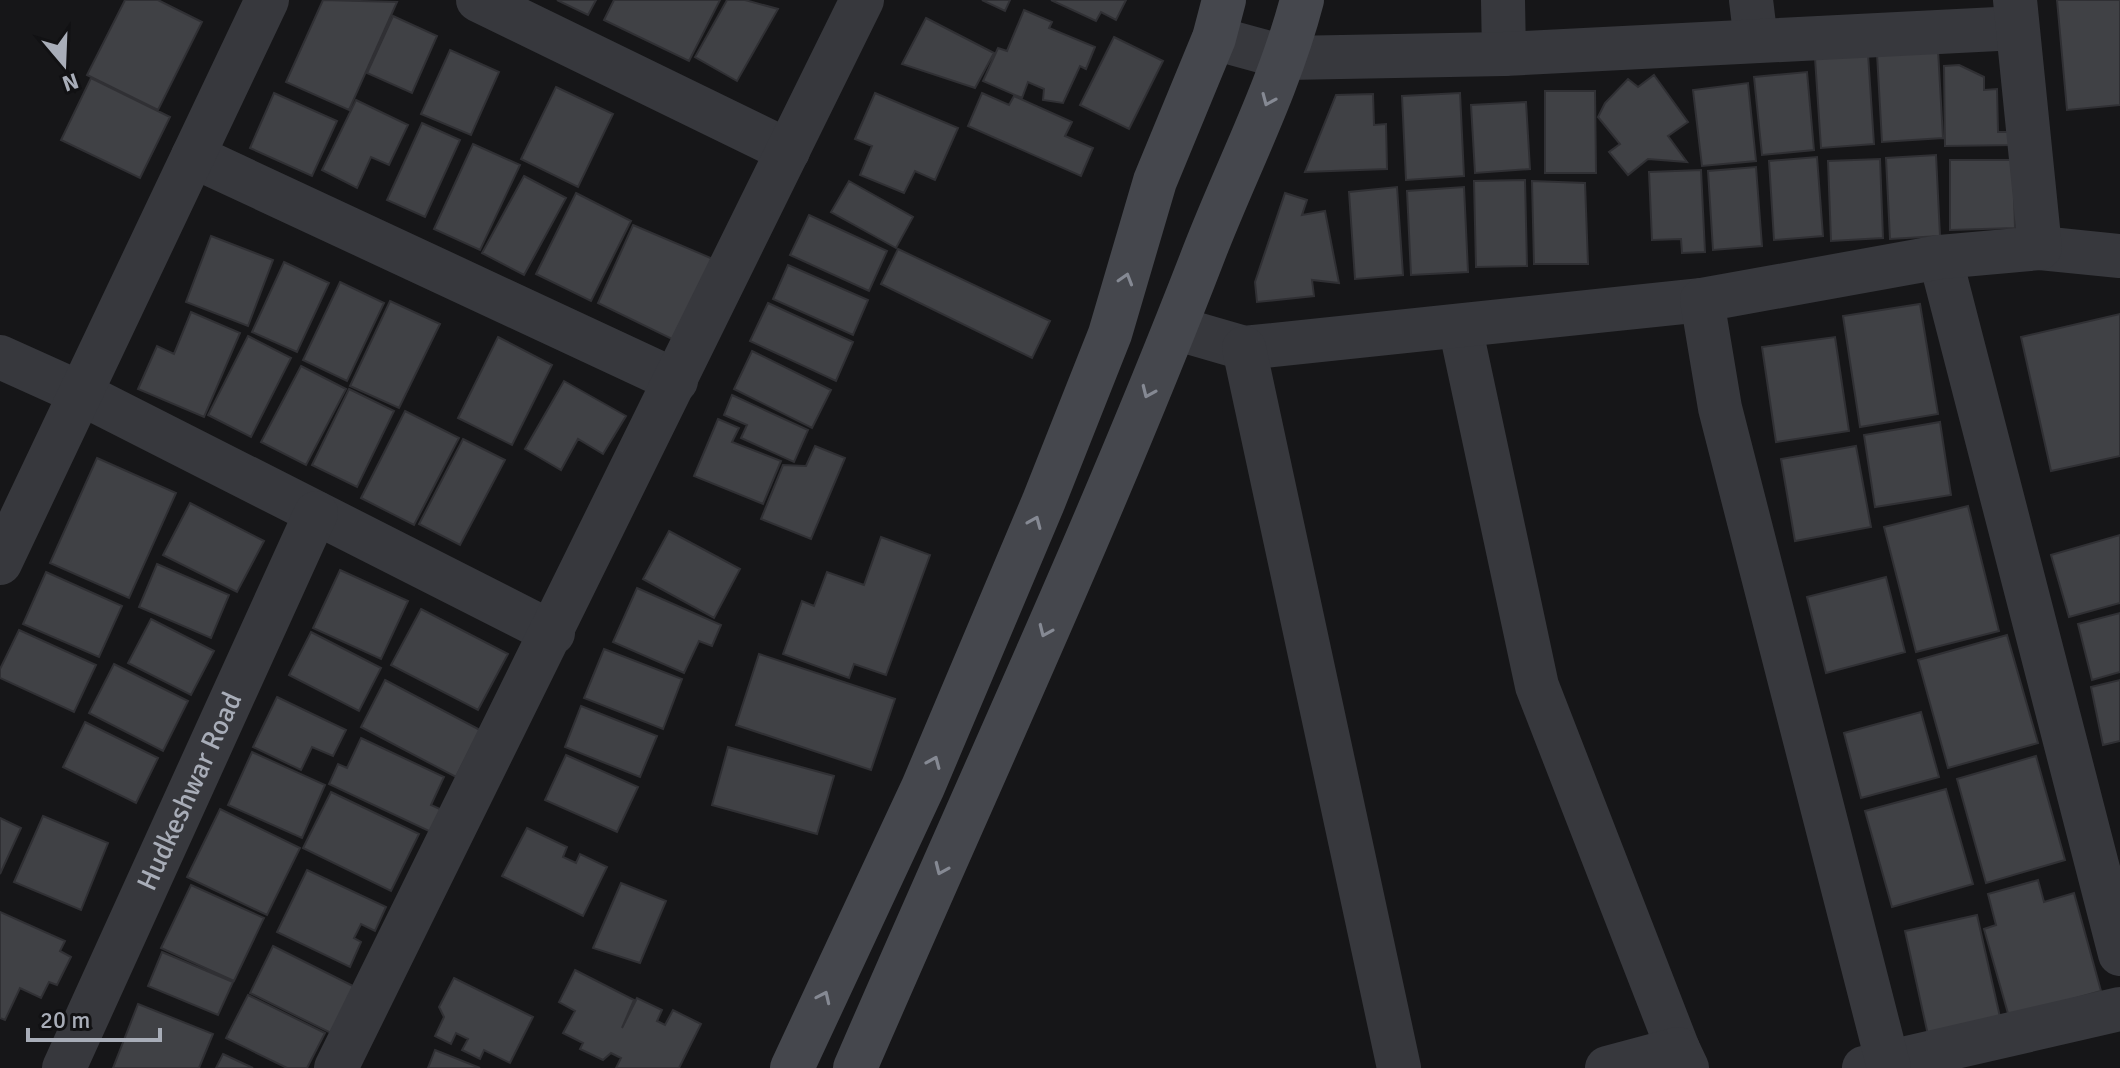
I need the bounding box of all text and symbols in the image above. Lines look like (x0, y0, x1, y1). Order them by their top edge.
north arrow (24, 24, 104, 104)
text: N (59, 67, 82, 98)
one-way arrow (1262, 92, 1278, 106)
one-way arrow (1117, 272, 1133, 286)
one-way arrow (1142, 384, 1158, 399)
one-way arrow (1026, 516, 1042, 530)
one-way arrow (1038, 623, 1054, 637)
street label: Hudkeshwar Road (130, 687, 249, 896)
one-way arrow (925, 755, 941, 770)
one-way arrow (935, 861, 951, 875)
one-way arrow (814, 991, 830, 1005)
scale bar (28, 992, 160, 1042)
text: 20 m (40, 1005, 90, 1035)

